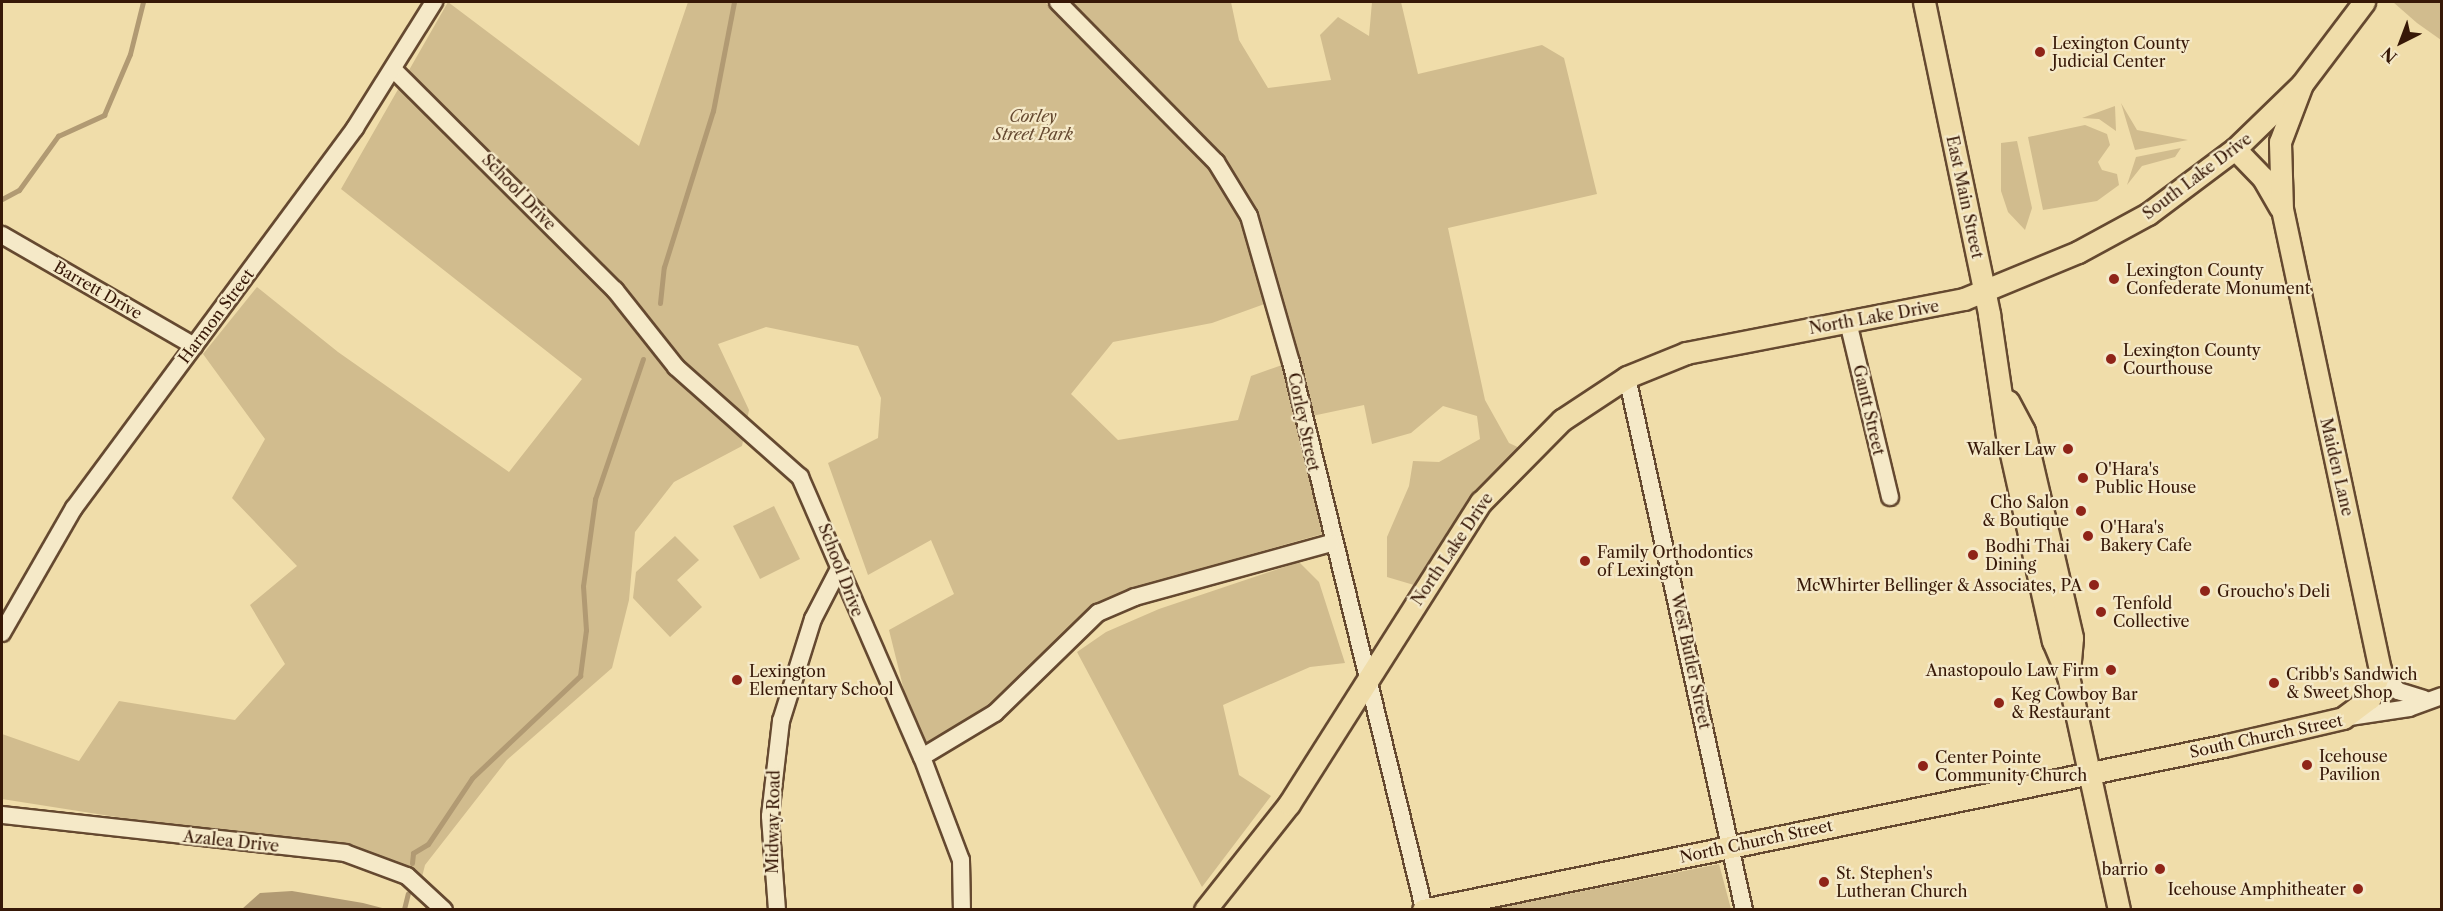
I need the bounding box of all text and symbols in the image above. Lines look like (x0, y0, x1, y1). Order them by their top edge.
north arrow (2371, 12, 2431, 72)
place label: Lexington County Judicial Center (2052, 33, 2190, 71)
text: N (2377, 43, 2401, 67)
marker: Lexington County Judicial Center (2033, 45, 2047, 59)
park label: Corley Street Park (993, 106, 1073, 144)
street label: South Lake Drive (2139, 129, 2255, 223)
street label: East Main Street (1943, 134, 1987, 260)
street label: School Drive (478, 150, 560, 234)
street label: Barrett Drive (50, 257, 146, 323)
place label: Lexington County Confederate Monument (2126, 260, 2310, 298)
street label: Harmon Street (174, 265, 258, 367)
marker: Lexington County Confederate Monument (2107, 272, 2121, 286)
street label: North Lake Drive (1808, 296, 1940, 338)
place label: Lexington County Courthouse (2123, 340, 2261, 378)
marker: Lexington County Courthouse (2104, 352, 2118, 366)
street label: Gantt Street (1849, 363, 1889, 457)
street label: Corley Street (1284, 371, 1324, 473)
street label: Maiden Lane (2316, 416, 2358, 518)
place label: Walker Law (1966, 439, 2056, 459)
marker: Walker Law (2061, 442, 2075, 456)
place label: O'Hara's Public House (2095, 459, 2196, 497)
marker: O'Hara's Public House (2076, 471, 2090, 485)
street label: North Lake Drive (1407, 489, 1497, 609)
place label: Cho Salon & Boutique (1982, 492, 2069, 530)
marker: Cho Salon & Boutique (2074, 504, 2088, 518)
place label: O'Hara's Bakery Cafe (2100, 517, 2192, 555)
street label: School Drive (814, 521, 868, 619)
marker: O'Hara's Bakery Cafe (2081, 529, 2095, 543)
place label: Bodhi Thai Dining (1985, 536, 2070, 574)
place label: Family Orthodontics of Lexington (1597, 542, 1754, 580)
marker: Bodhi Thai Dining (1966, 548, 1980, 562)
marker: Family Orthodontics of Lexington (1578, 554, 1592, 568)
place label: McWhirter Bellinger & Associates, PA (1795, 575, 2082, 595)
marker: McWhirter Bellinger & Associates, PA (2087, 578, 2101, 592)
place label: Groucho's Deli (2217, 581, 2330, 601)
marker: Groucho's Deli (2198, 584, 2212, 598)
street label: West Butler Street (1667, 591, 1715, 731)
place label: Tenfold Collective (2113, 593, 2190, 631)
marker: Tenfold Collective (2094, 605, 2108, 619)
place label: Anastopoulo Law Firm (1925, 660, 2099, 680)
place label: Lexington Elementary School (749, 661, 894, 699)
marker: Anastopoulo Law Firm (2104, 663, 2118, 677)
place label: Cribb's Sandwich & Sweet Shop (2286, 664, 2418, 702)
marker: Lexington Elementary School (730, 673, 744, 687)
marker: Cribb's Sandwich & Sweet Shop (2267, 676, 2281, 690)
place label: Keg Cowboy Bar & Restaurant (2011, 684, 2138, 722)
marker: Keg Cowboy Bar & Restaurant (1992, 696, 2006, 710)
street label: South Church Street (2188, 710, 2344, 762)
place label: Icehouse Pavilion (2319, 746, 2388, 784)
place label: Center Pointe Community Church (1935, 747, 2088, 785)
marker: Icehouse Pavilion (2300, 758, 2314, 772)
marker: Center Pointe Community Church (1916, 759, 1930, 773)
street label: Midway Road (762, 770, 784, 874)
street label: North Church Street (1678, 815, 1834, 867)
street label: Azalea Drive (182, 826, 280, 856)
place label: barrio (2102, 859, 2148, 879)
marker: barrio (2153, 862, 2167, 876)
place label: St. Stephen's Lutheran Church (1836, 863, 1968, 901)
marker: St. Stephen's Lutheran Church (1817, 875, 1831, 889)
place label: Icehouse Amphitheater (2167, 879, 2346, 899)
marker: Icehouse Amphitheater (2351, 882, 2365, 896)

